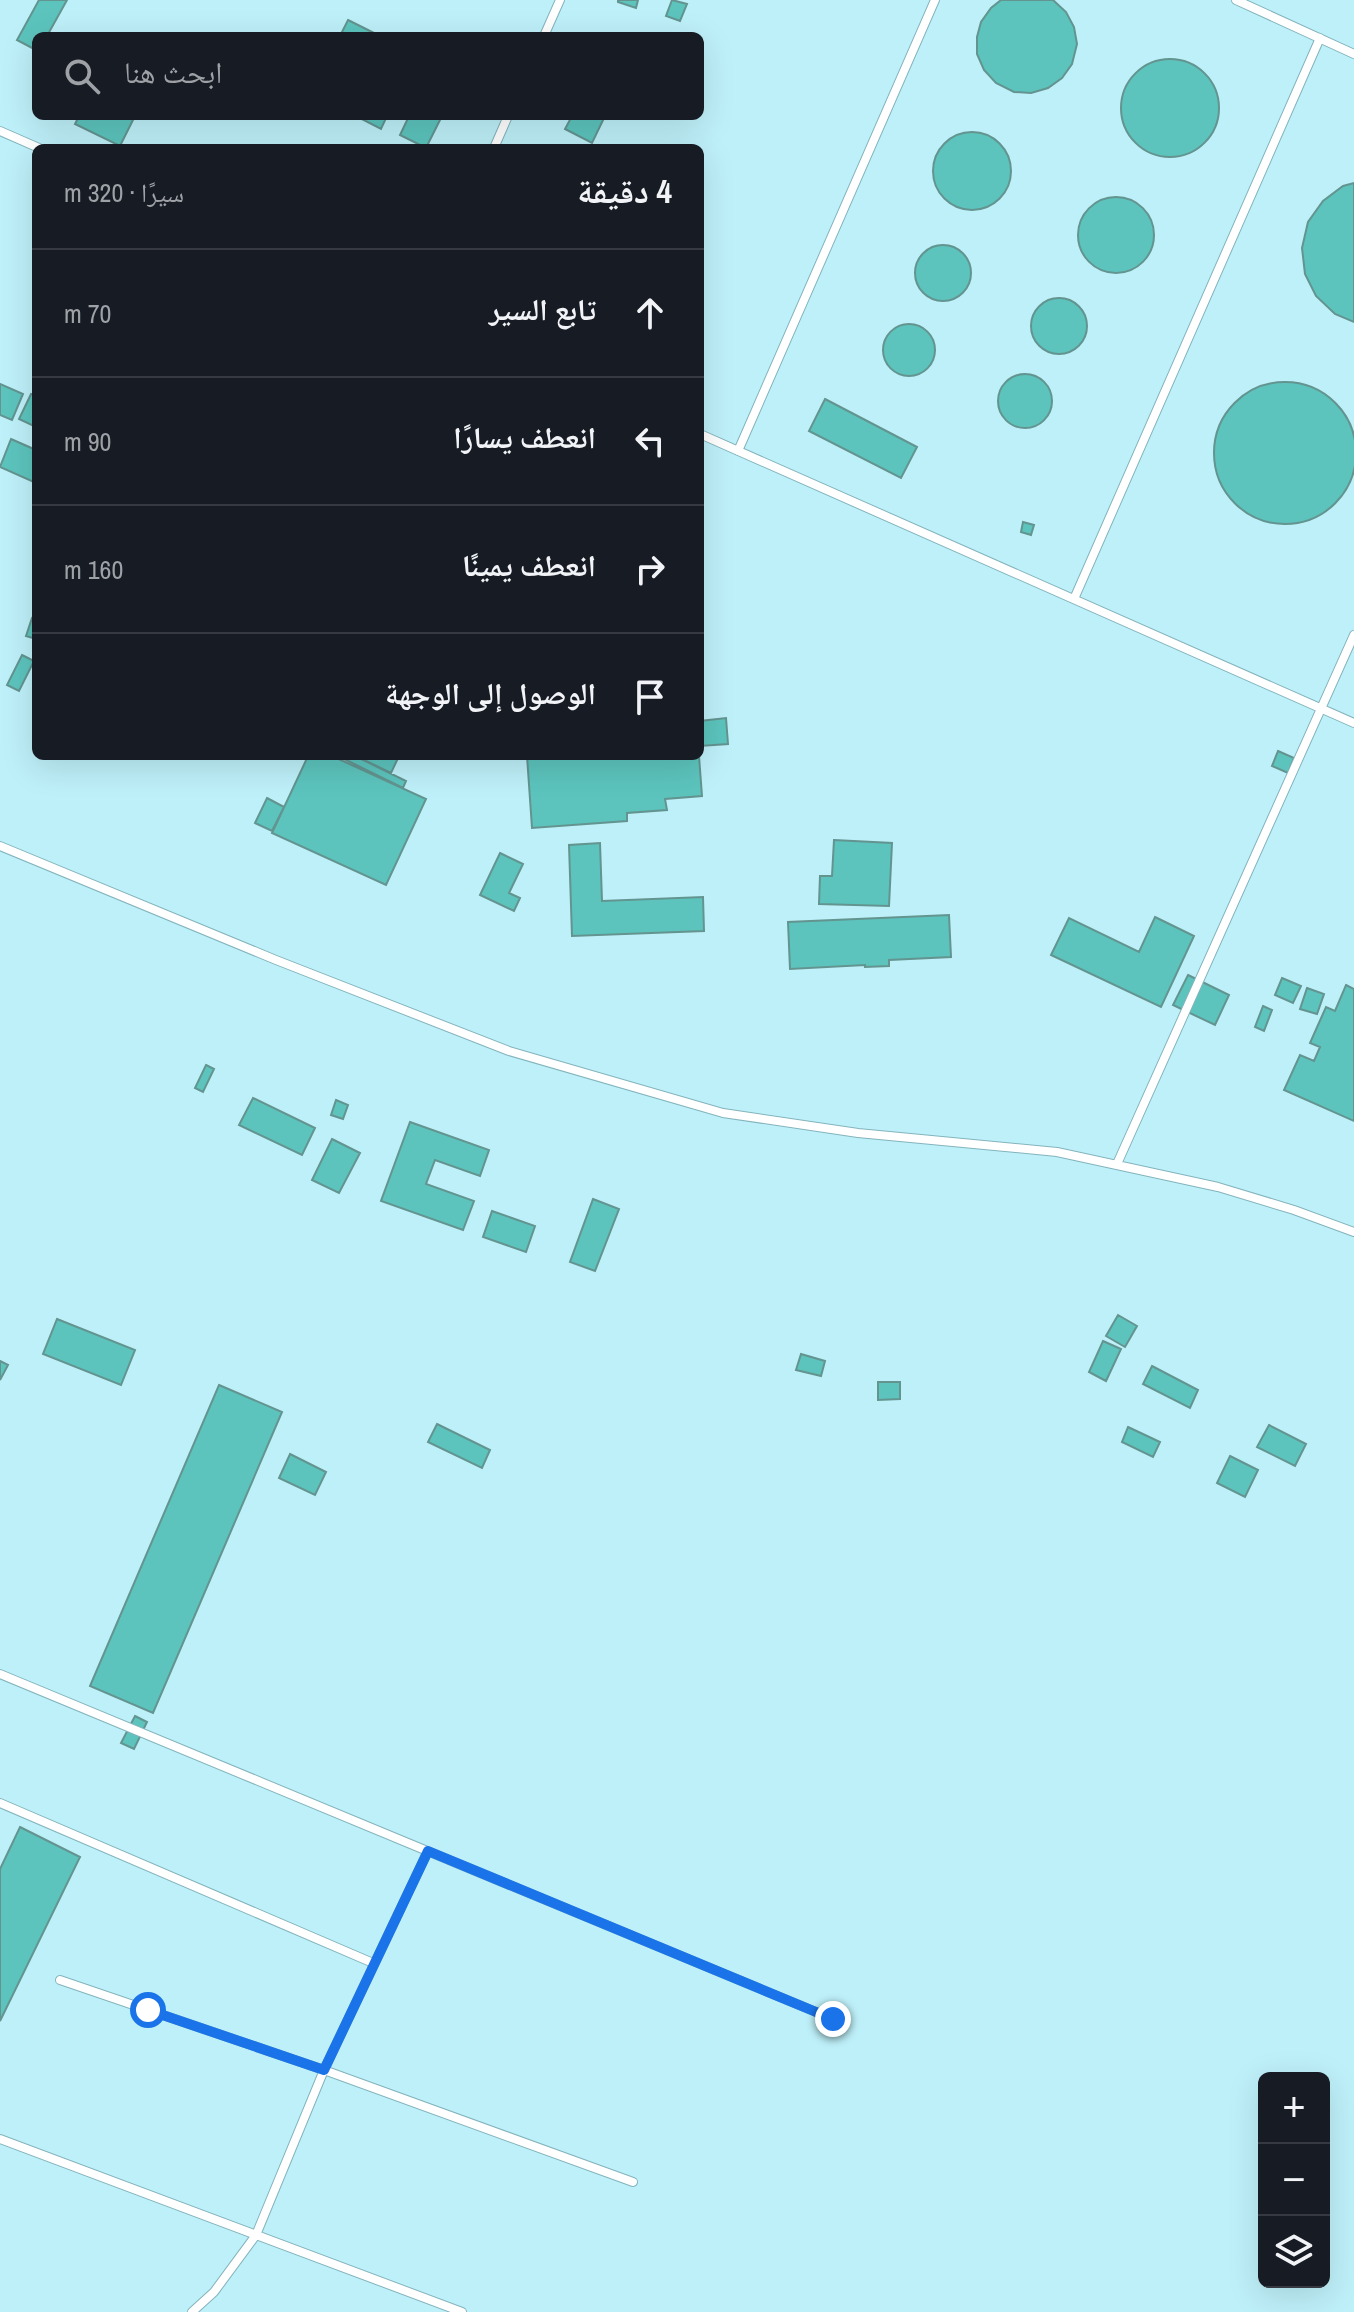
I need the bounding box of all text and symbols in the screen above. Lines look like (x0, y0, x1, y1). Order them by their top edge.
search box (32, 32, 704, 120)
text: ابحث هنا (124, 52, 222, 92)
icon: search (60, 54, 104, 98)
text: 4 دقيقة (577, 168, 672, 214)
text: سيرًا · 320 m (64, 175, 184, 210)
text: تابع السير (489, 289, 596, 329)
icon: ahead (628, 291, 672, 335)
text: 70 m (64, 296, 111, 331)
text: انعطف يسارًا (453, 417, 596, 457)
icon: left (628, 419, 672, 463)
text: 90 m (64, 424, 111, 459)
text: انعطف يمينًا (462, 545, 596, 585)
icon: right (628, 547, 672, 591)
text: 160 m (64, 552, 123, 587)
text: الوصول إلى الوجهة (385, 673, 596, 713)
icon: arrive (628, 675, 672, 719)
route start (130, 1992, 166, 2028)
route end (815, 2001, 851, 2037)
map controls (1258, 2072, 1330, 2288)
button: + (1258, 2072, 1330, 2144)
button: − (1258, 2144, 1330, 2216)
button: layers (1258, 2216, 1330, 2288)

